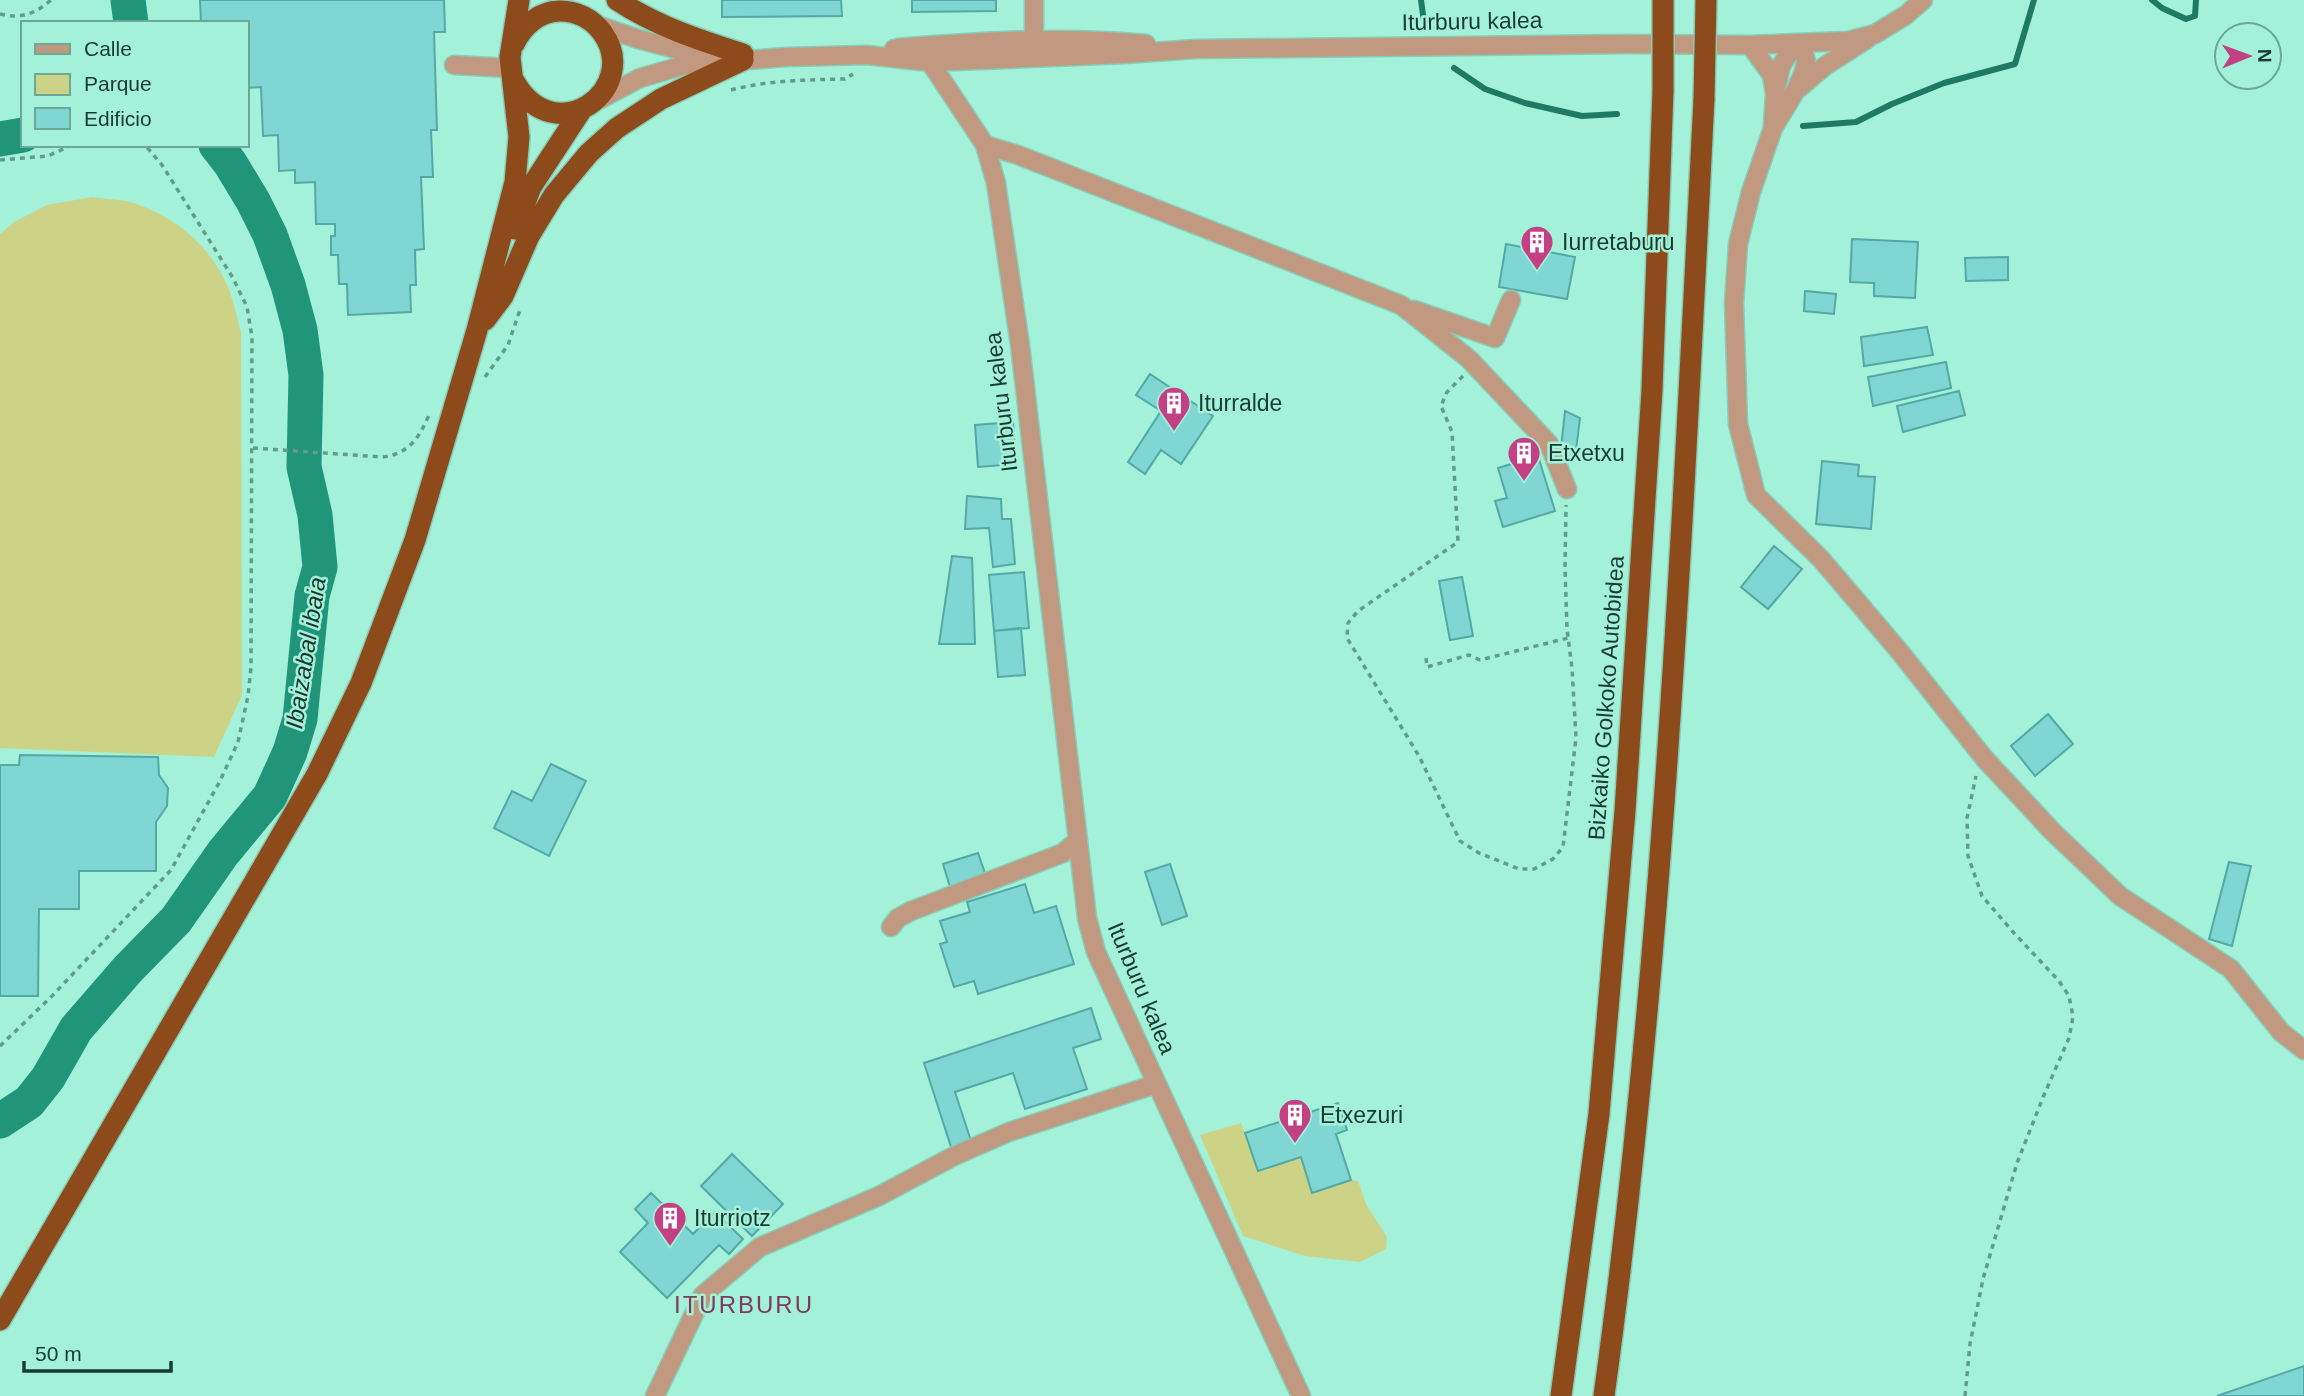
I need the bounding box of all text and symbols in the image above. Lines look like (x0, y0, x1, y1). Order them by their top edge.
street label: Iturburu kalea (1401, 7, 1543, 35)
legend (21, 21, 248, 147)
north arrow (2213, 21, 2283, 91)
text: Calle (84, 37, 132, 60)
text: N (2254, 49, 2275, 63)
text: Parque (84, 72, 152, 95)
text: Edificio (84, 107, 152, 130)
building icon: Iurretaburu (1518, 223, 1556, 272)
place label: Iurretaburu (1562, 229, 1675, 255)
street label: Iturburu kalea (980, 330, 1022, 473)
building icon: Iturralde (1155, 384, 1193, 433)
place label: Iturralde (1198, 390, 1282, 416)
building icon: Etxetxu (1505, 434, 1543, 483)
place label: Etxetxu (1548, 440, 1625, 466)
street label: Bizkaiko Golkoko Autobidea (1583, 555, 1629, 841)
water label: Ibaizabal ibaia (280, 575, 331, 731)
street label: Iturburu kalea (1103, 918, 1182, 1058)
building icon: Etxezuri (1276, 1096, 1314, 1145)
place label: Etxezuri (1320, 1102, 1403, 1128)
building icon: Iturriotz (651, 1199, 689, 1248)
place label: Iturriotz (694, 1205, 771, 1231)
district label: ITURBURU (674, 1291, 814, 1318)
scale bar (24, 1330, 172, 1374)
text: 50 m (35, 1342, 82, 1365)

